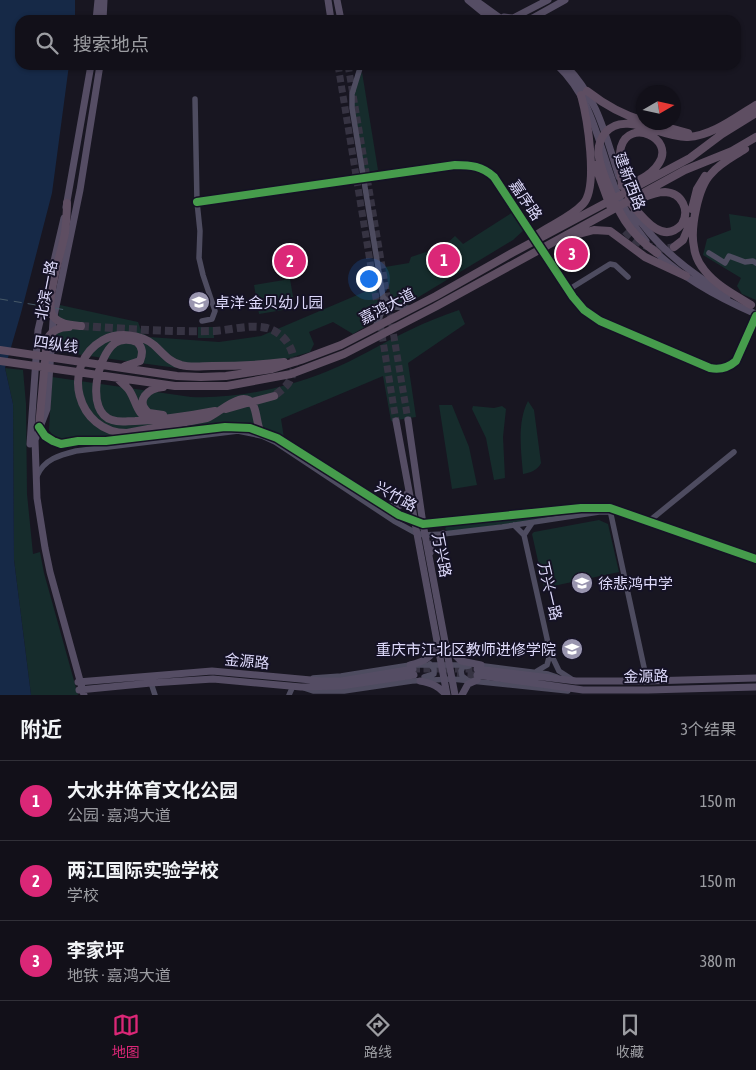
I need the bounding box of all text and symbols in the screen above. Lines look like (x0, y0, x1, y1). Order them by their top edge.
search box (15, 15, 741, 70)
icon: search (33, 29, 61, 57)
text: 搜索地点 (73, 33, 149, 55)
north arrow (636, 85, 681, 130)
street label: 建新西路 (611, 150, 649, 212)
street label: 嘉序路 (506, 177, 546, 223)
pin: 3 (556, 235, 588, 273)
pin: 1 (428, 241, 460, 279)
pin: 2 (274, 242, 306, 280)
street label: 北滨一路 (32, 259, 60, 321)
your location (356, 266, 382, 292)
street label: 嘉鸿大道 (356, 285, 418, 327)
school or university icon: 卓洋·金贝幼儿园 (187, 290, 211, 314)
place label: 卓洋·金贝幼儿园 (215, 294, 323, 311)
street label: 四纵线 (33, 332, 79, 356)
street label: 兴竹路 (372, 478, 420, 514)
street label: 万兴路 (429, 531, 455, 579)
street label: 万兴一路 (535, 560, 565, 622)
school or university icon: 徐悲鸿中学 (570, 571, 594, 595)
place label: 徐悲鸿中学 (598, 575, 673, 592)
school or university icon: 重庆市江北区教师进修学院 (560, 637, 584, 661)
place label: 重庆市江北区教师进修学院 (376, 641, 556, 658)
street label: 金源路 (224, 651, 270, 671)
street label: 金源路 (623, 667, 669, 685)
text: 附近 (20, 717, 62, 741)
text: 3个结果 (680, 720, 736, 738)
text: 大水井体育文化公园 (67, 779, 238, 801)
text: 1 (32, 792, 40, 810)
text: 150 m (700, 792, 736, 810)
text: 公园 · 嘉鸿大道 (67, 806, 171, 824)
text: 两江国际实验学校 (67, 859, 219, 881)
text: 2 (32, 872, 40, 890)
text: 150 m (700, 872, 736, 890)
text: 学校 (67, 886, 99, 904)
text: 李家坪 (67, 939, 124, 961)
text: 3 (32, 952, 40, 970)
text: 380 m (700, 952, 736, 970)
text: 地铁 · 嘉鸿大道 (67, 966, 171, 984)
tab: 地图 (112, 1011, 140, 1061)
tab: 路线 (364, 1011, 392, 1061)
tab: 收藏 (616, 1011, 644, 1061)

